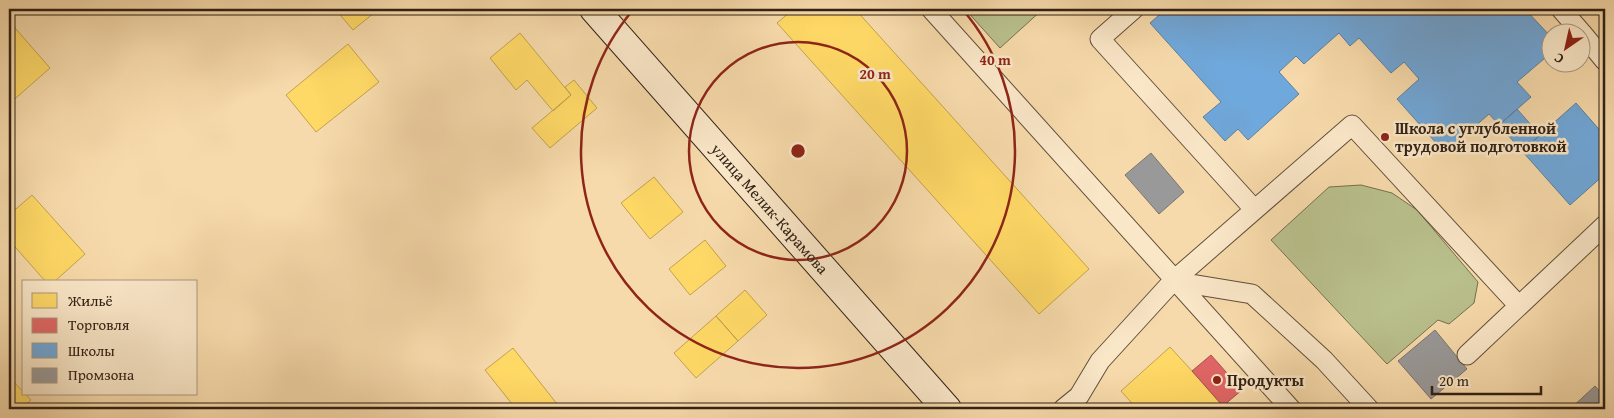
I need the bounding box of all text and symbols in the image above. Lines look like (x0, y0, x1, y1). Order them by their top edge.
north arrow (1542, 22, 1592, 72)
text: С (1550, 48, 1568, 69)
text: 40 m (979, 49, 1011, 70)
text: 20 m (859, 63, 891, 84)
place label: Школа с углубленной трудовой подготовкой (1395, 116, 1567, 158)
marker: Школа с углубленной трудовой подготовкой (1379, 131, 1391, 143)
street label: улица Мелик-Карамова (705, 137, 835, 280)
centre of rings (789, 142, 807, 160)
legend (22, 280, 198, 396)
text: Жильё (67, 290, 113, 311)
text: Торговля (68, 314, 130, 335)
text: Школы (68, 340, 115, 361)
scale bar (1432, 363, 1540, 395)
text: Промзона (68, 364, 135, 385)
place label: Продукты (1227, 368, 1304, 392)
text: 20 m (1439, 370, 1470, 391)
marker: Продукты (1211, 374, 1223, 386)

